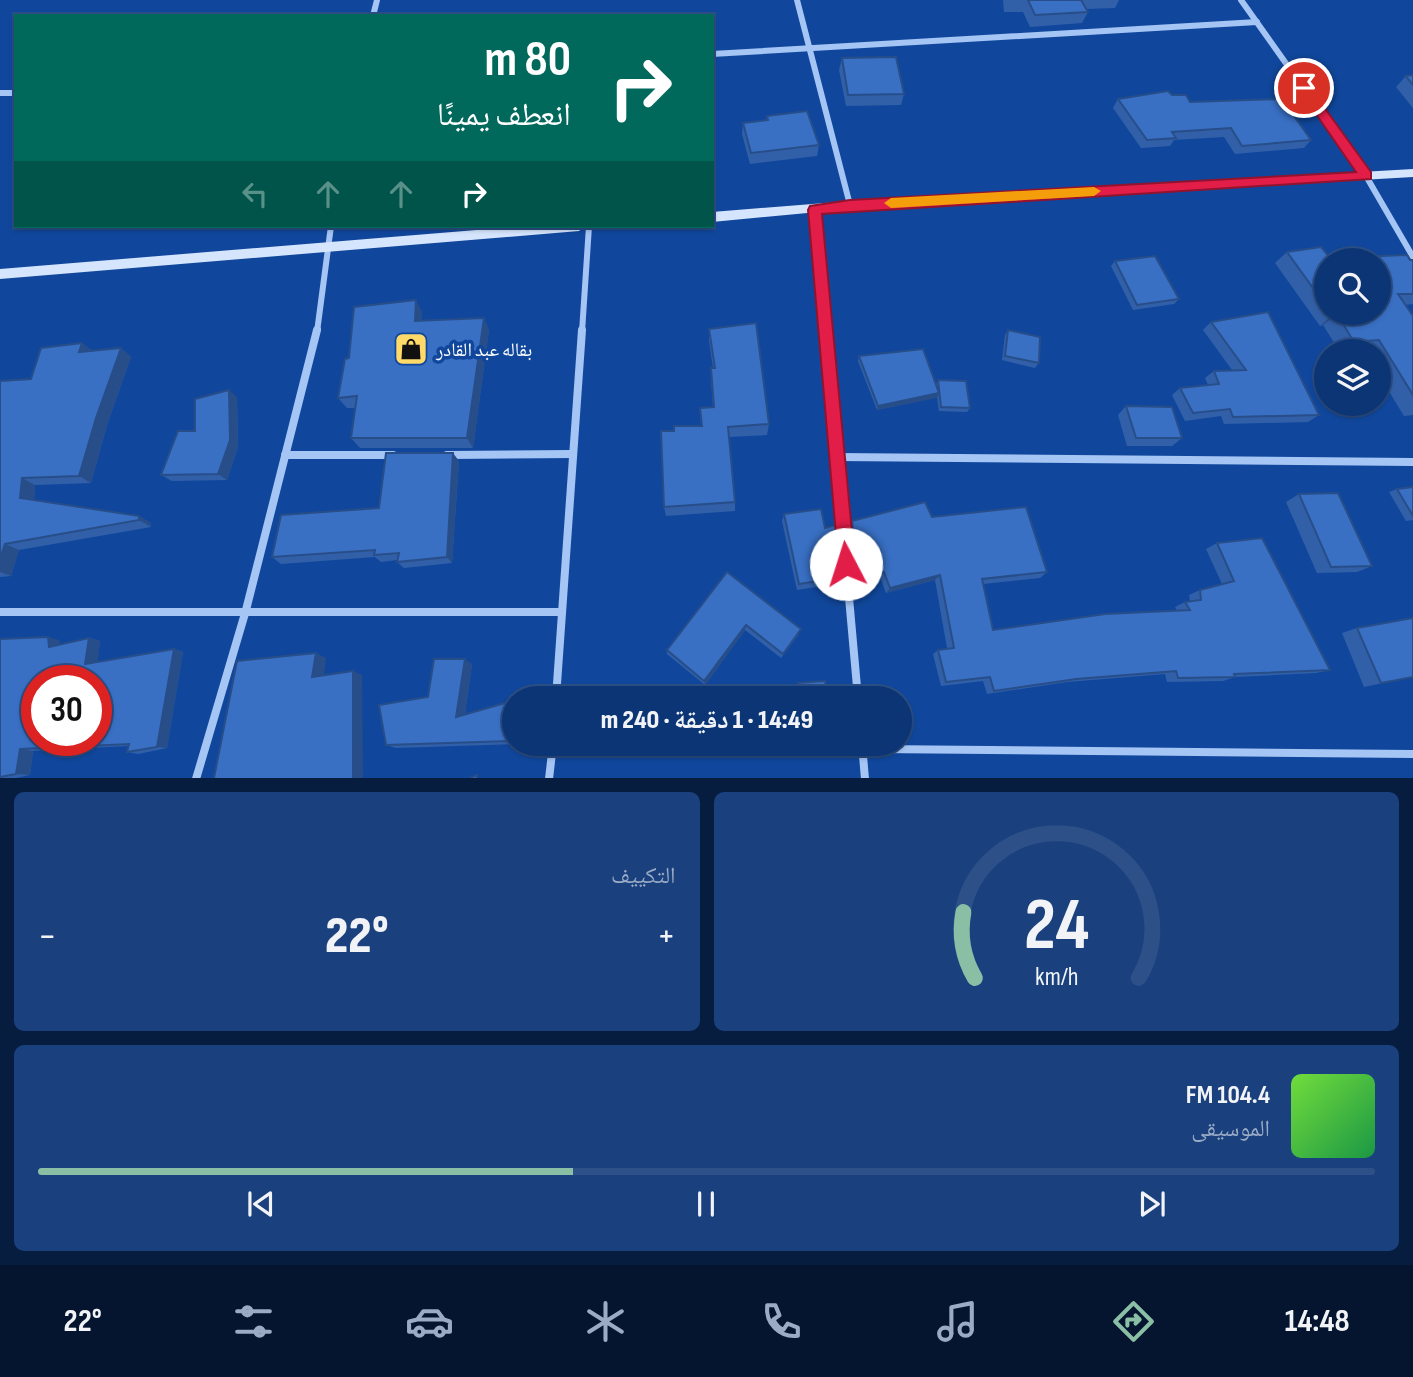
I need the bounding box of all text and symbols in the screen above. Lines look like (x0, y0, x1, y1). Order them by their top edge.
text: 80 m (484, 31, 571, 90)
icon: right (595, 42, 686, 133)
pin (1274, 58, 1334, 118)
icon: arrive (1285, 69, 1323, 107)
text: انعطف يمينًا (437, 96, 571, 135)
icon: left (236, 175, 274, 213)
icon: ahead (309, 175, 347, 213)
icon: ahead (382, 175, 420, 213)
icon: right (455, 175, 493, 213)
map controls (1314, 248, 1391, 416)
button: search (1314, 248, 1391, 325)
shop icon: بقاله عبد القادر (392, 330, 430, 368)
place label: بقاله عبد القادر (435, 339, 532, 362)
button: layers (1314, 339, 1391, 416)
position arrow (809, 527, 883, 601)
speed limit sign: 30 (21, 665, 112, 756)
text: 14:49 · 1 دقيقة · 240 m (601, 705, 813, 736)
text: التكييف (611, 862, 676, 890)
text: 24 (1024, 882, 1089, 970)
text: 22° (325, 905, 389, 968)
text: − (38, 914, 57, 959)
text: + (657, 914, 675, 959)
text: km/h (1035, 961, 1078, 992)
text: 104.4 FM (1186, 1080, 1270, 1111)
text: الموسيقى (1191, 1115, 1270, 1143)
icon: previous (242, 1185, 280, 1223)
icon: pause (687, 1185, 725, 1223)
icon: next (1133, 1185, 1171, 1223)
icon: filters (229, 1297, 278, 1346)
icon: car (405, 1297, 454, 1346)
icon: climate (581, 1297, 630, 1346)
icon: phone (757, 1297, 806, 1346)
icon: music (933, 1297, 982, 1346)
icon: directions (1109, 1297, 1158, 1346)
text: 22° (64, 1302, 102, 1341)
text: 14:48 (1285, 1302, 1350, 1341)

